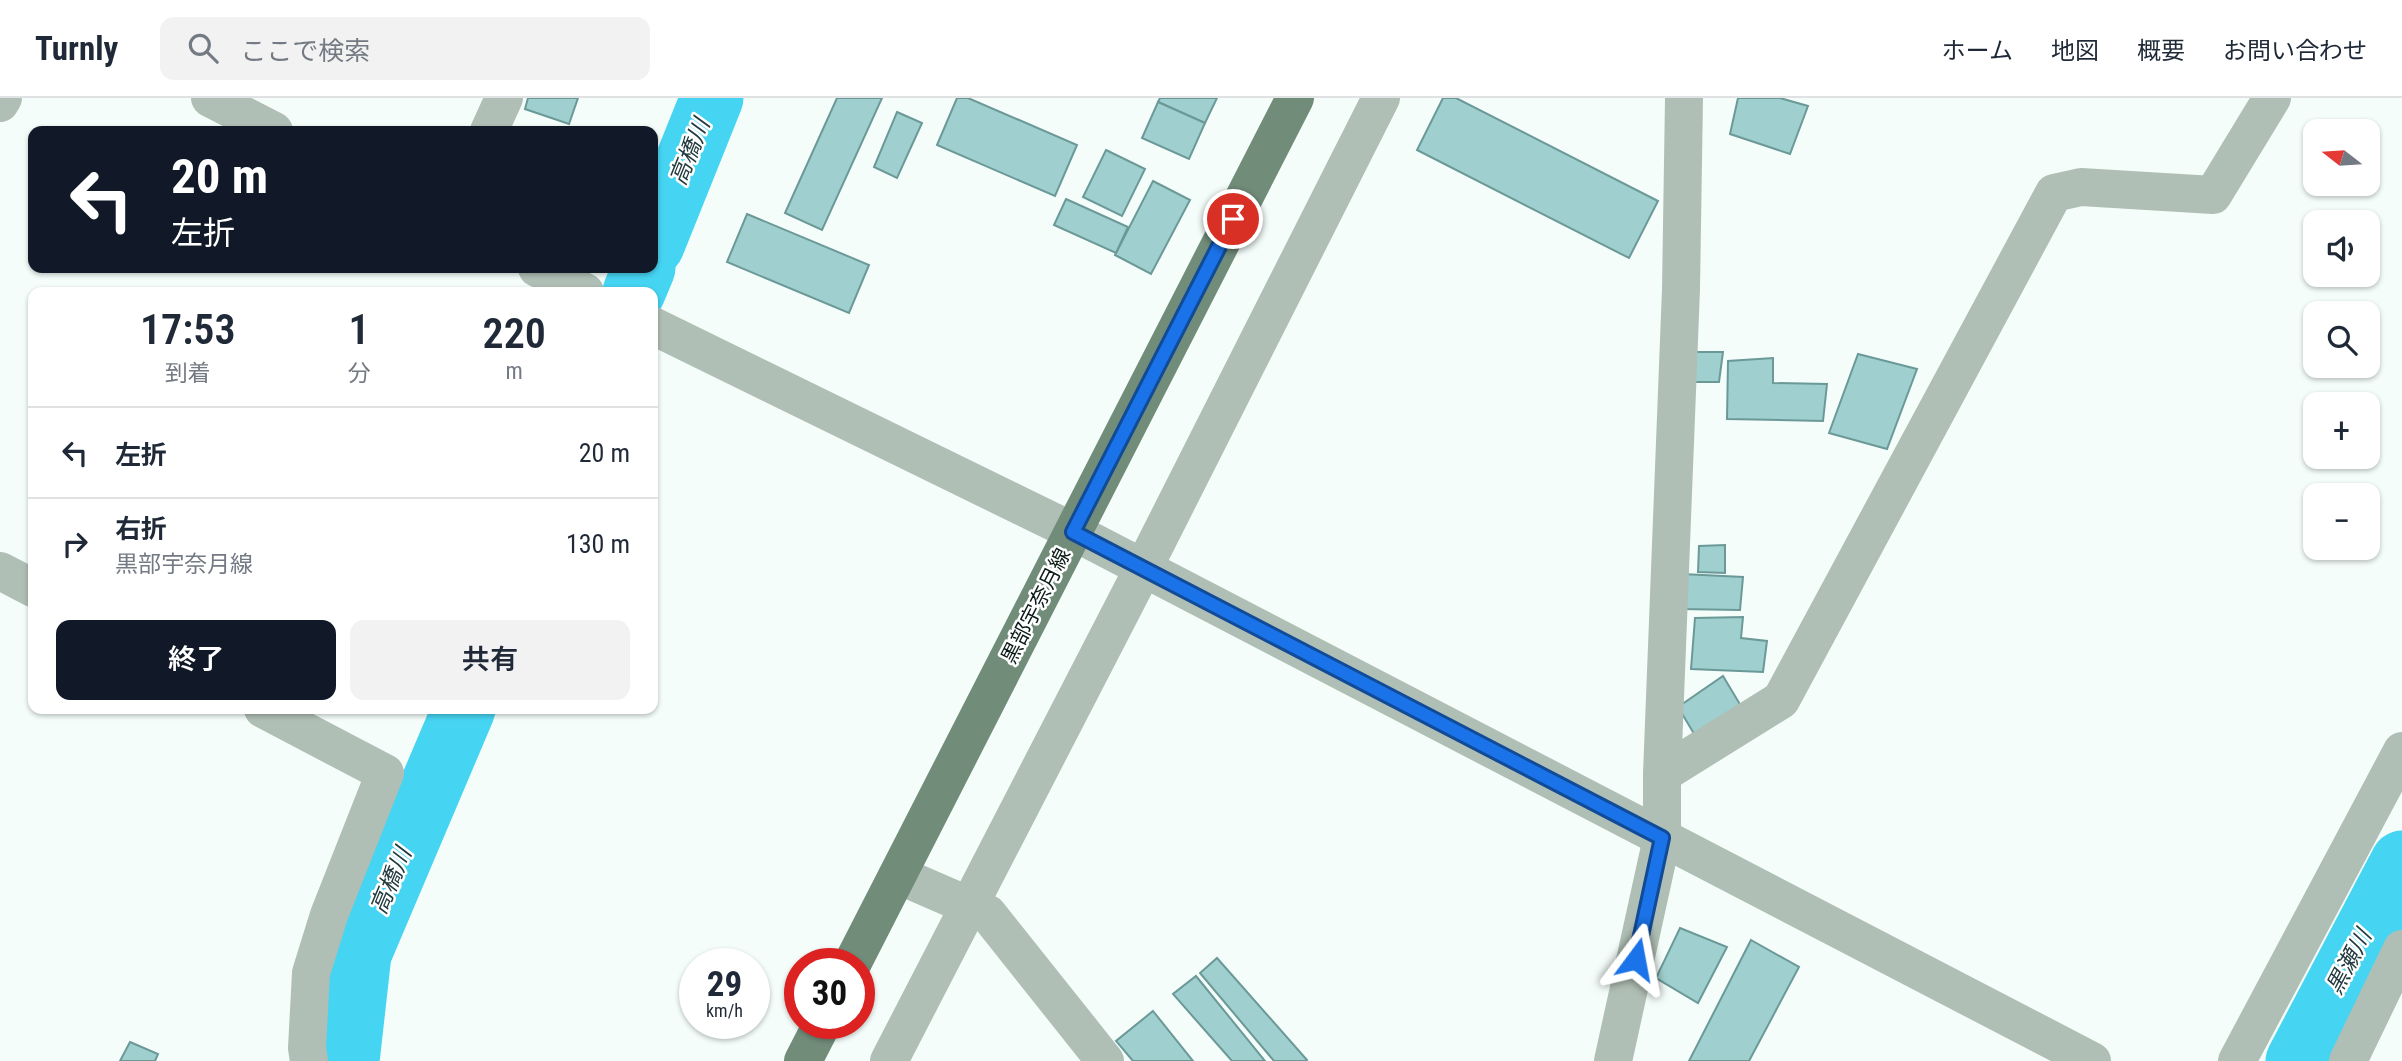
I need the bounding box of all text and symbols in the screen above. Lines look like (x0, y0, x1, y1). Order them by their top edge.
search box (160, 17, 650, 80)
text: Turnly (35, 29, 118, 68)
icon: search (184, 29, 222, 67)
text: ここで検索 (240, 36, 370, 66)
text: ホーム (1942, 37, 2013, 65)
text: 地図 (2051, 37, 2099, 65)
text: 概要 (2137, 37, 2185, 65)
text: お問い合わせ (2223, 37, 2367, 65)
water label: 高橋川 (665, 112, 717, 189)
north arrow (2303, 119, 2380, 196)
map controls (2303, 119, 2380, 560)
text: 20 m (171, 148, 268, 205)
icon: left (56, 154, 147, 245)
pin (1203, 189, 1263, 249)
icon: arrive (1214, 200, 1252, 238)
button: sound (2303, 210, 2380, 287)
text: 左折 (171, 214, 235, 252)
button: search (2303, 301, 2380, 378)
text: 17:53 (140, 305, 236, 354)
text: 1 (349, 305, 370, 354)
text: 220 (483, 309, 546, 358)
text: m (506, 358, 523, 385)
text: 到着 (165, 360, 211, 387)
text: 分 (348, 360, 371, 387)
button: + (2303, 392, 2380, 469)
icon: left (56, 434, 94, 472)
text: 20 m (579, 438, 630, 468)
text: 左折 (115, 440, 167, 470)
button: − (2303, 483, 2380, 560)
text: 右折 (115, 514, 167, 544)
icon: right (56, 525, 94, 563)
text: 130 m (566, 529, 630, 559)
street label: 黒部宇奈月線 (997, 544, 1075, 668)
text: 黒部宇奈月線 (115, 551, 253, 578)
button: 終了 (56, 620, 336, 700)
button: 共有 (350, 620, 630, 700)
water label: 高橋川 (365, 841, 418, 918)
position arrow (1599, 922, 1673, 996)
water label: 黒瀬川 (2321, 923, 2379, 999)
speed limit sign: 30 (784, 948, 875, 1039)
text: 29 (707, 964, 742, 1005)
text: km/h (706, 1000, 743, 1021)

